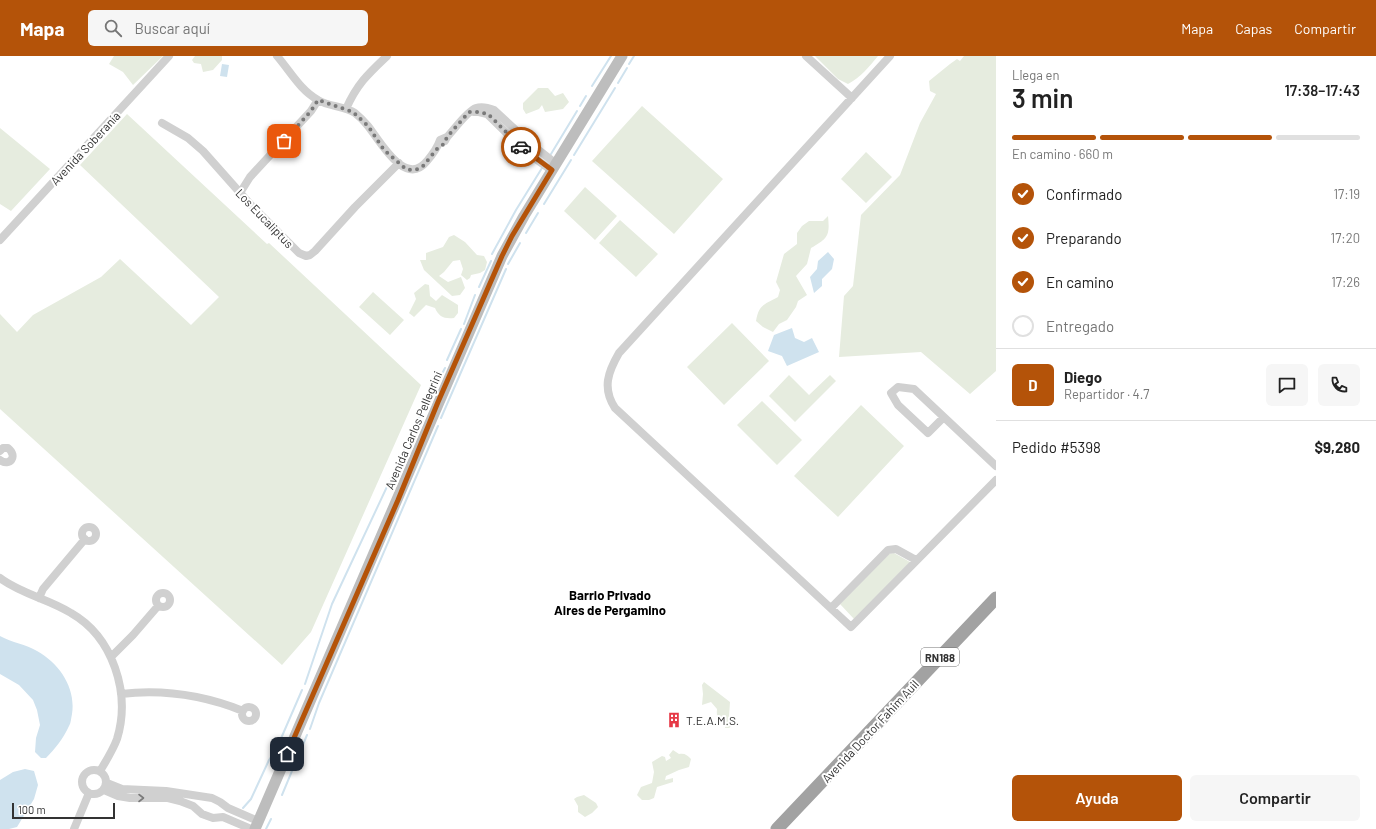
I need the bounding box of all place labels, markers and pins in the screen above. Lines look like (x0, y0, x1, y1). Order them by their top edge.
pin (267, 124, 301, 158)
building icon: T.E.A.M.S. (665, 711, 683, 729)
place label: T.E.A.M.S. (686, 713, 739, 727)
pin (270, 737, 304, 771)

